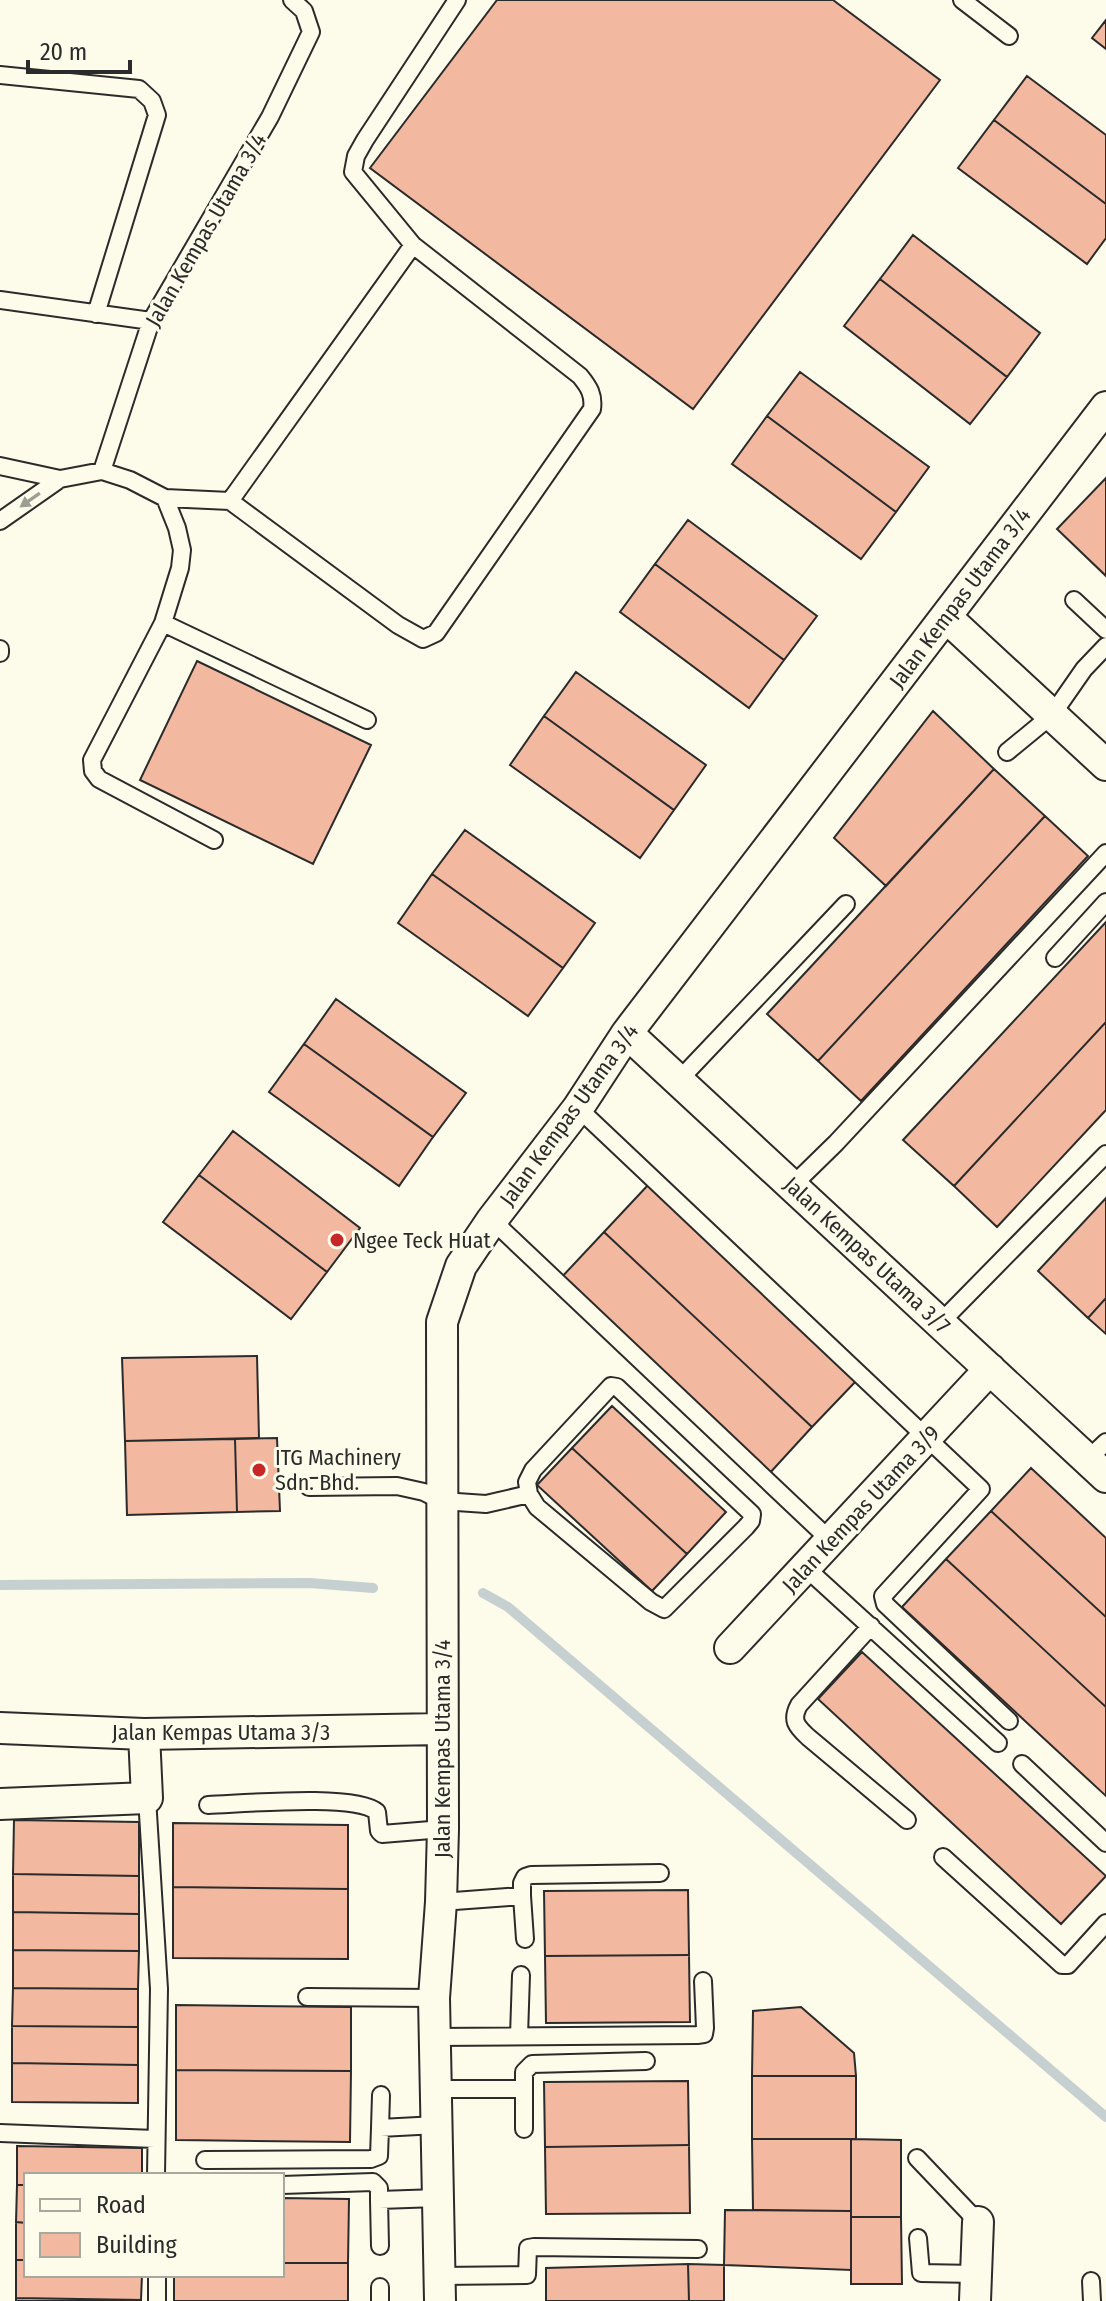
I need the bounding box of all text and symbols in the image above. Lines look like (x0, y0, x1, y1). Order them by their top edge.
scale bar (28, 24, 130, 74)
text: 20 m (40, 38, 87, 66)
street label: Jalan Kempas Utama 3/4 (140, 128, 273, 331)
one-way arrow (20, 492, 41, 507)
street label: Jalan Kempas Utama 3/4 (883, 502, 1037, 693)
street label: Jalan Kempas Utama 3/4 (494, 1018, 644, 1211)
street label: Jalan Kempas Utama 3/7 (778, 1171, 956, 1339)
place label: Ngee Teck Huat (353, 1227, 492, 1254)
marker: Ngee Teck Huat (328, 1231, 346, 1249)
street label: Jalan Kempas Utama 3/9 (777, 1420, 945, 1598)
place label: ITG Machinery Sdn. Bhd. (275, 1444, 401, 1496)
marker: ITG Machinery Sdn. Bhd. (250, 1461, 268, 1479)
street label: Jalan Kempas Utama 3/4 (429, 1639, 456, 1858)
street label: Jalan Kempas Utama 3/3 (112, 1719, 330, 1746)
legend (24, 2173, 284, 2277)
text: Road (96, 2191, 146, 2219)
text: Building (96, 2231, 178, 2259)

